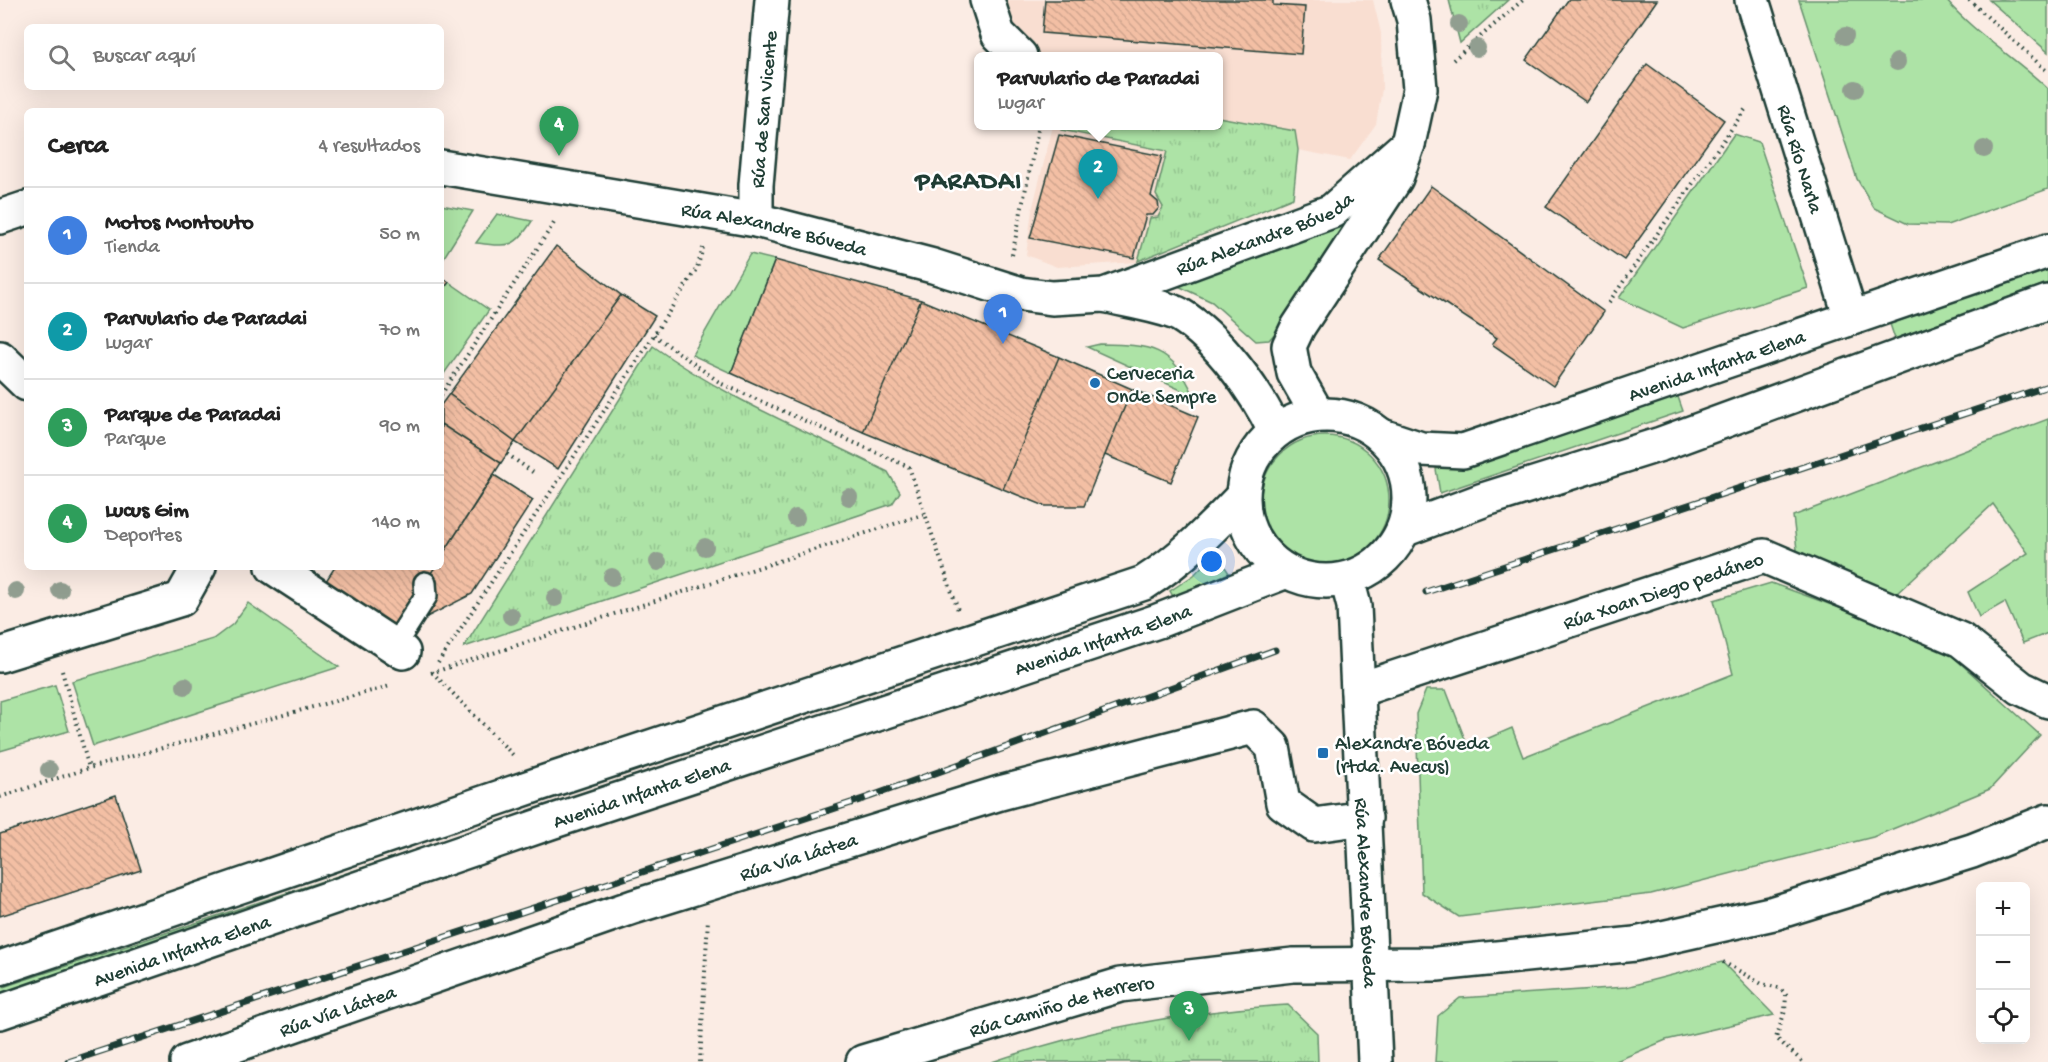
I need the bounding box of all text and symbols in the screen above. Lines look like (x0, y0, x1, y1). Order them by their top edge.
search box (24, 24, 444, 90)
street label: Rúa de San Vicente (748, 29, 784, 189)
icon: search (45, 41, 78, 74)
text: Buscar aquí (93, 44, 196, 70)
popup (974, 52, 1223, 130)
text: Parvulario de Paradai (997, 67, 1200, 93)
text: Lugar (997, 93, 1044, 116)
street label: Rúa Río Narla (1770, 102, 1826, 218)
pin: 4 (540, 106, 578, 156)
text: Cerca (48, 132, 108, 163)
text: 4 resultados (319, 136, 420, 159)
pin: 2 (1078, 150, 1118, 199)
district label: PARADAI (913, 168, 1023, 199)
street label: Rúa Alexandre Bóveda (1174, 189, 1361, 282)
street label: Rúa Alexandre Bóveda (679, 200, 870, 264)
text: Motos Montouto (105, 211, 254, 237)
text: 1 (63, 224, 72, 247)
text: 50 m (379, 224, 420, 247)
text: Tienda (105, 237, 160, 260)
pin: 1 (984, 294, 1022, 344)
text: Parvulario de Paradai (105, 307, 307, 333)
text: 2 (63, 320, 72, 343)
text: 70 m (379, 320, 420, 343)
street label: Avenida Infanta Elena (1626, 327, 1810, 409)
text: Lugar (105, 333, 151, 356)
place label: Cerveceria Onde Sempre (1107, 364, 1217, 410)
marker: Cerveceria Onde Sempre (1088, 376, 1102, 390)
text: Parque de Paradai (105, 403, 281, 429)
text: 3 (62, 416, 73, 439)
text: 90 m (380, 416, 420, 439)
text: Parque (105, 429, 166, 452)
text: Lucus Gim (105, 499, 189, 525)
text: 4 (63, 512, 72, 535)
text: 140 m (372, 512, 420, 535)
text: Deportes (105, 525, 182, 548)
your location (1197, 547, 1226, 576)
street label: Rúa Xoan Diego pedáneo (1561, 549, 1767, 636)
street label: Avenida Infanta Elena (1012, 601, 1196, 683)
place label: Alexandre Bóveda (rtda. Avecus) (1335, 734, 1490, 780)
marker: Alexandre Bóveda (rtda. Avecus) (1316, 746, 1330, 760)
street label: Avenida Infanta Elena (551, 755, 735, 835)
street label: Rúa Alexandre Bóveda (1348, 798, 1380, 989)
street label: Rúa Vía Láctea (737, 830, 862, 888)
map controls (1976, 882, 2030, 1044)
button: + (1976, 882, 2030, 936)
street label: Avenida Infanta Elena (91, 911, 275, 994)
button: − (1976, 936, 2030, 990)
street label: Rúa Camiño de Herrero (967, 973, 1156, 1044)
street label: Rúa Vía Láctea (277, 982, 401, 1044)
button: locate (1976, 990, 2030, 1044)
pin: 3 (1170, 992, 1208, 1041)

